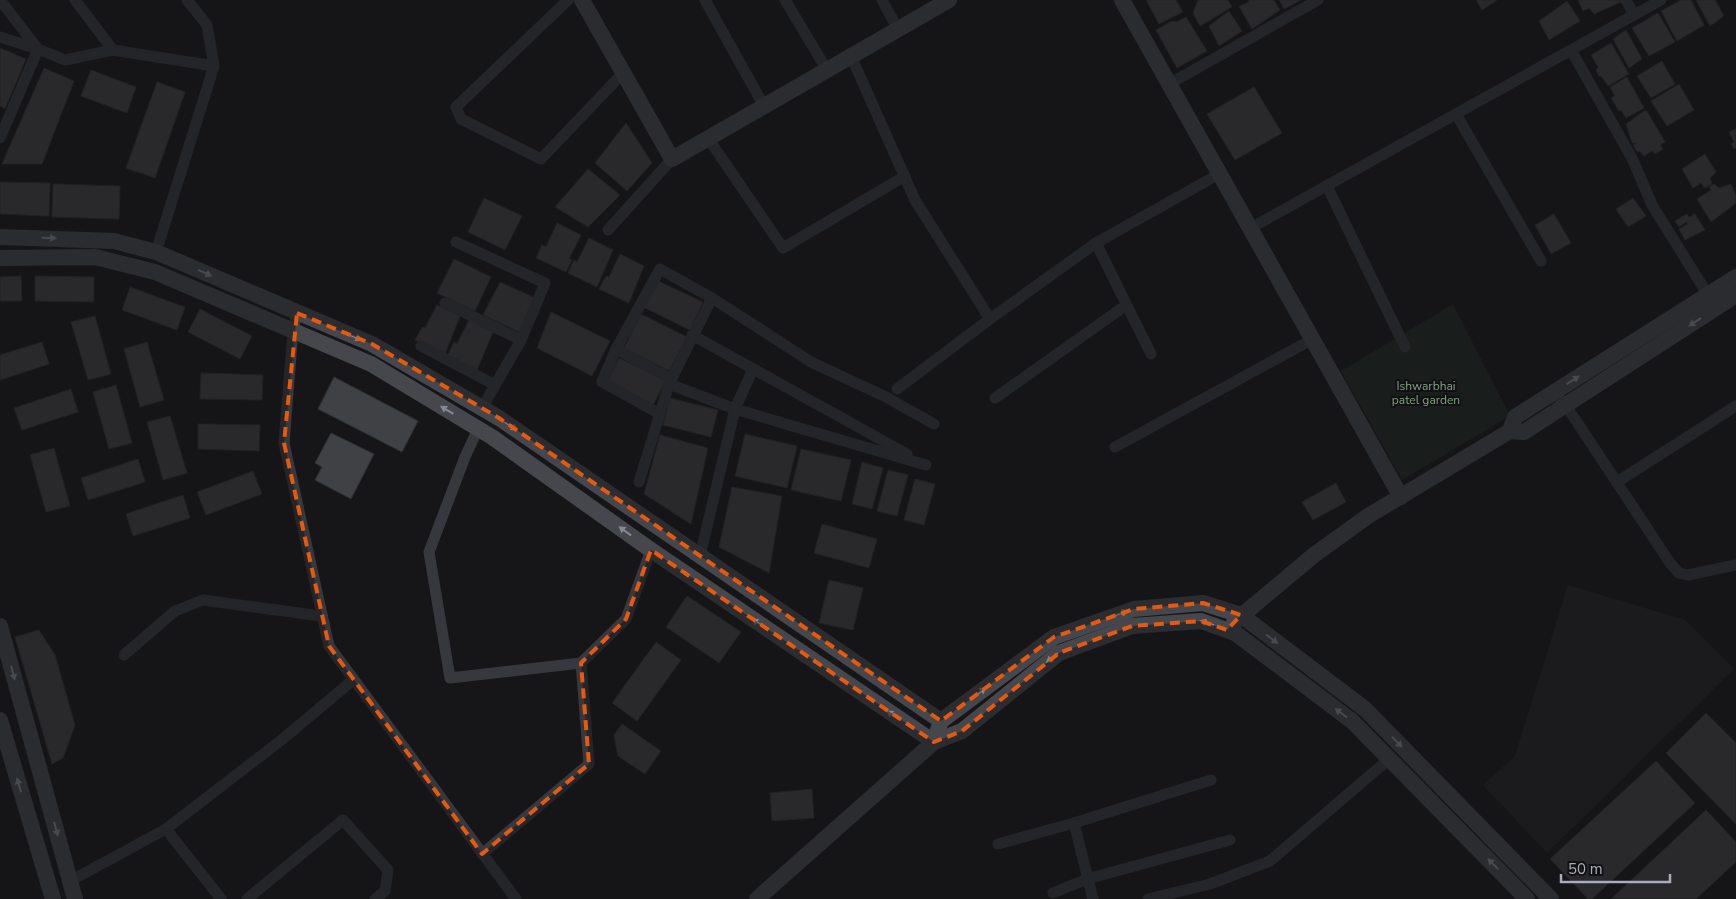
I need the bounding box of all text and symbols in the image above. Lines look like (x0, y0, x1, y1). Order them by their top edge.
one-way arrow (41, 234, 57, 242)
one-way arrow (198, 270, 212, 278)
one-way arrow (1688, 317, 1702, 327)
one-way arrow (348, 333, 363, 341)
one-way arrow (1567, 376, 1580, 385)
park label: Ishwarbhai patel garden (1392, 378, 1460, 408)
one-way arrow (441, 406, 454, 415)
one-way arrow (504, 421, 518, 431)
one-way arrow (618, 527, 631, 537)
one-way arrow (1113, 609, 1128, 616)
one-way arrow (752, 619, 765, 628)
one-way arrow (1199, 619, 1214, 627)
one-way arrow (1265, 633, 1278, 644)
one-way arrow (1045, 653, 1058, 664)
one-way arrow (9, 665, 17, 680)
one-way arrow (973, 687, 987, 697)
one-way arrow (1334, 708, 1348, 718)
one-way arrow (886, 710, 900, 720)
one-way arrow (1391, 736, 1403, 748)
one-way arrow (15, 777, 23, 792)
one-way arrow (52, 822, 60, 837)
scale bar (1561, 852, 1670, 884)
one-way arrow (1487, 859, 1499, 871)
text: 50 m (1568, 859, 1603, 879)

